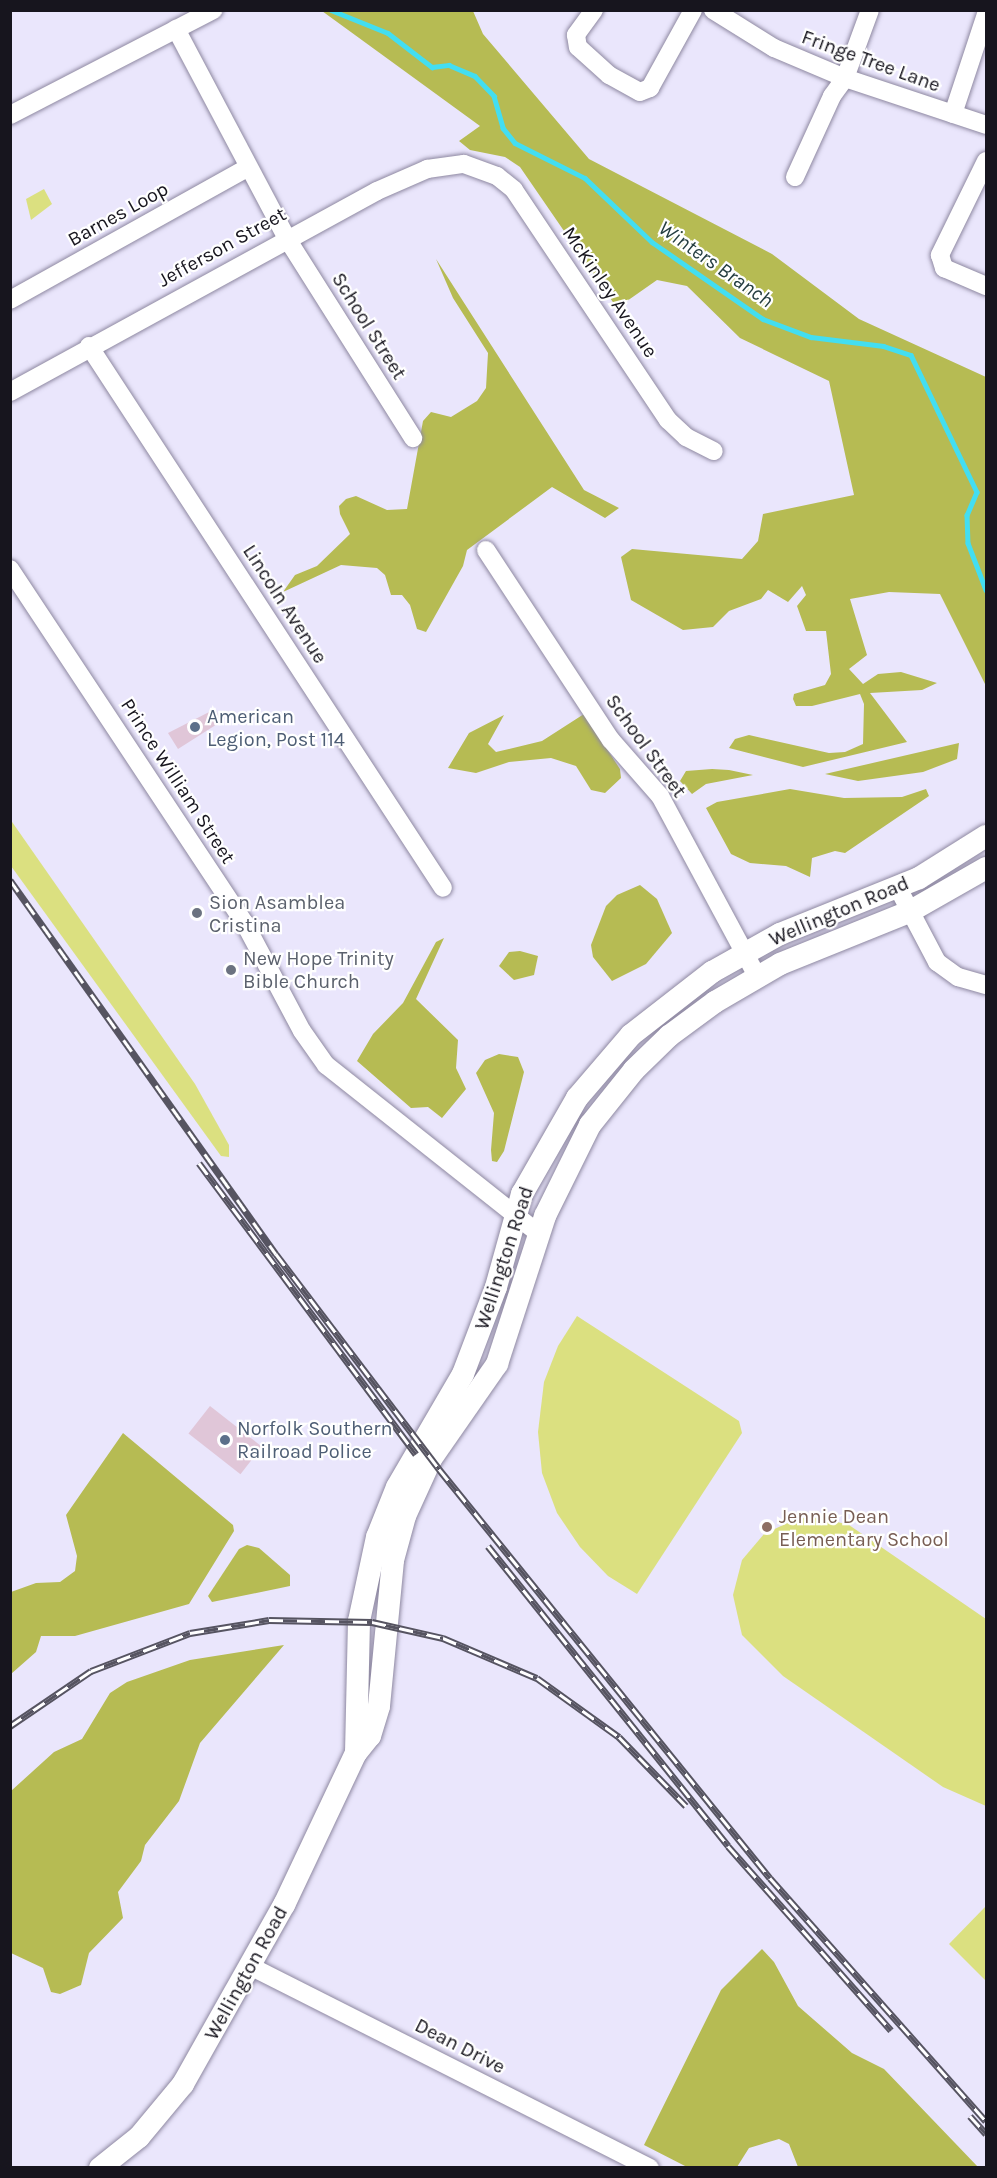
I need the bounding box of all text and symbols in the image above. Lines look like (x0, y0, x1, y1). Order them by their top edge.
street label: Fringe Tree Lane (798, 25, 944, 97)
street label: Barnes Loop (64, 177, 172, 251)
street label: Jefferson Street (154, 202, 290, 292)
water label: Winters Branch (654, 215, 778, 313)
street label: McKinley Avenue (557, 222, 663, 362)
street label: School Street (327, 268, 411, 384)
street label: Lincoln Avenue (238, 540, 332, 668)
street label: School Street (601, 690, 691, 802)
street label: Prince William Street (116, 694, 240, 868)
place label: American Legion, Post 114 (207, 704, 345, 751)
marker: American Legion, Post 114 (188, 720, 202, 734)
street label: Wellington Road (766, 871, 912, 951)
place label: Sion Asamblea Cristina (209, 890, 345, 937)
marker: Sion Asamblea Cristina (190, 906, 204, 920)
place label: New Hope Trinity Bible Church (243, 946, 394, 993)
marker: New Hope Trinity Bible Church (224, 963, 238, 977)
street label: Wellington Road (470, 1183, 538, 1333)
place label: Norfolk Southern Railroad Police (237, 1416, 393, 1463)
marker: Norfolk Southern Railroad Police (218, 1433, 232, 1447)
place label: Jennie Dean Elementary School (779, 1504, 949, 1551)
marker: Jennie Dean Elementary School (760, 1520, 774, 1534)
street label: Wellington Road (199, 1902, 293, 2044)
street label: Dean Drive (411, 2013, 509, 2079)

